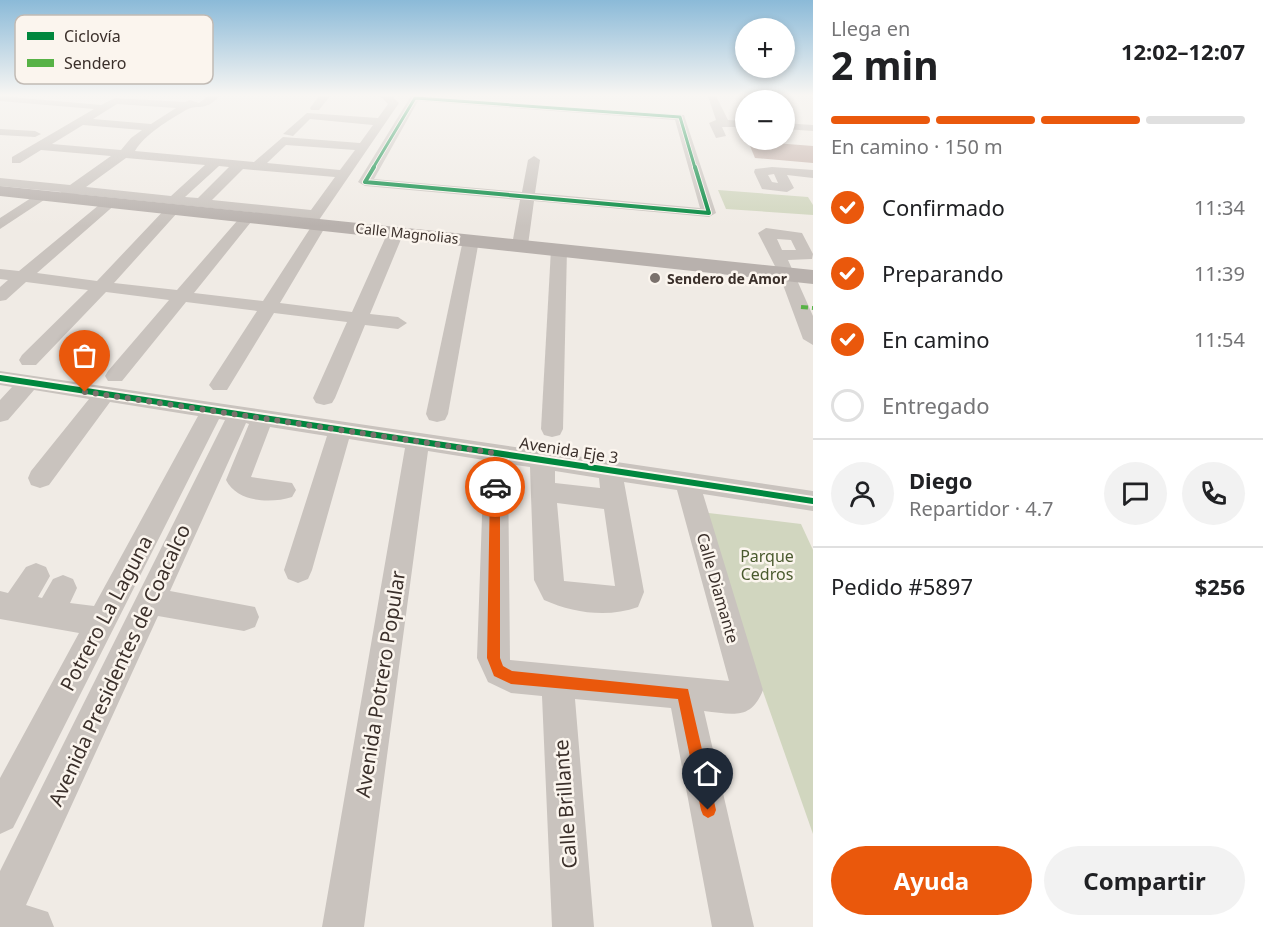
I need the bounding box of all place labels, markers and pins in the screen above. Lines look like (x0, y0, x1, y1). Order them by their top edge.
place label: Sendero de Amor (667, 269, 788, 288)
marker: Sendero de Amor (648, 271, 662, 285)
pin (59, 330, 110, 392)
pin (682, 748, 733, 810)

